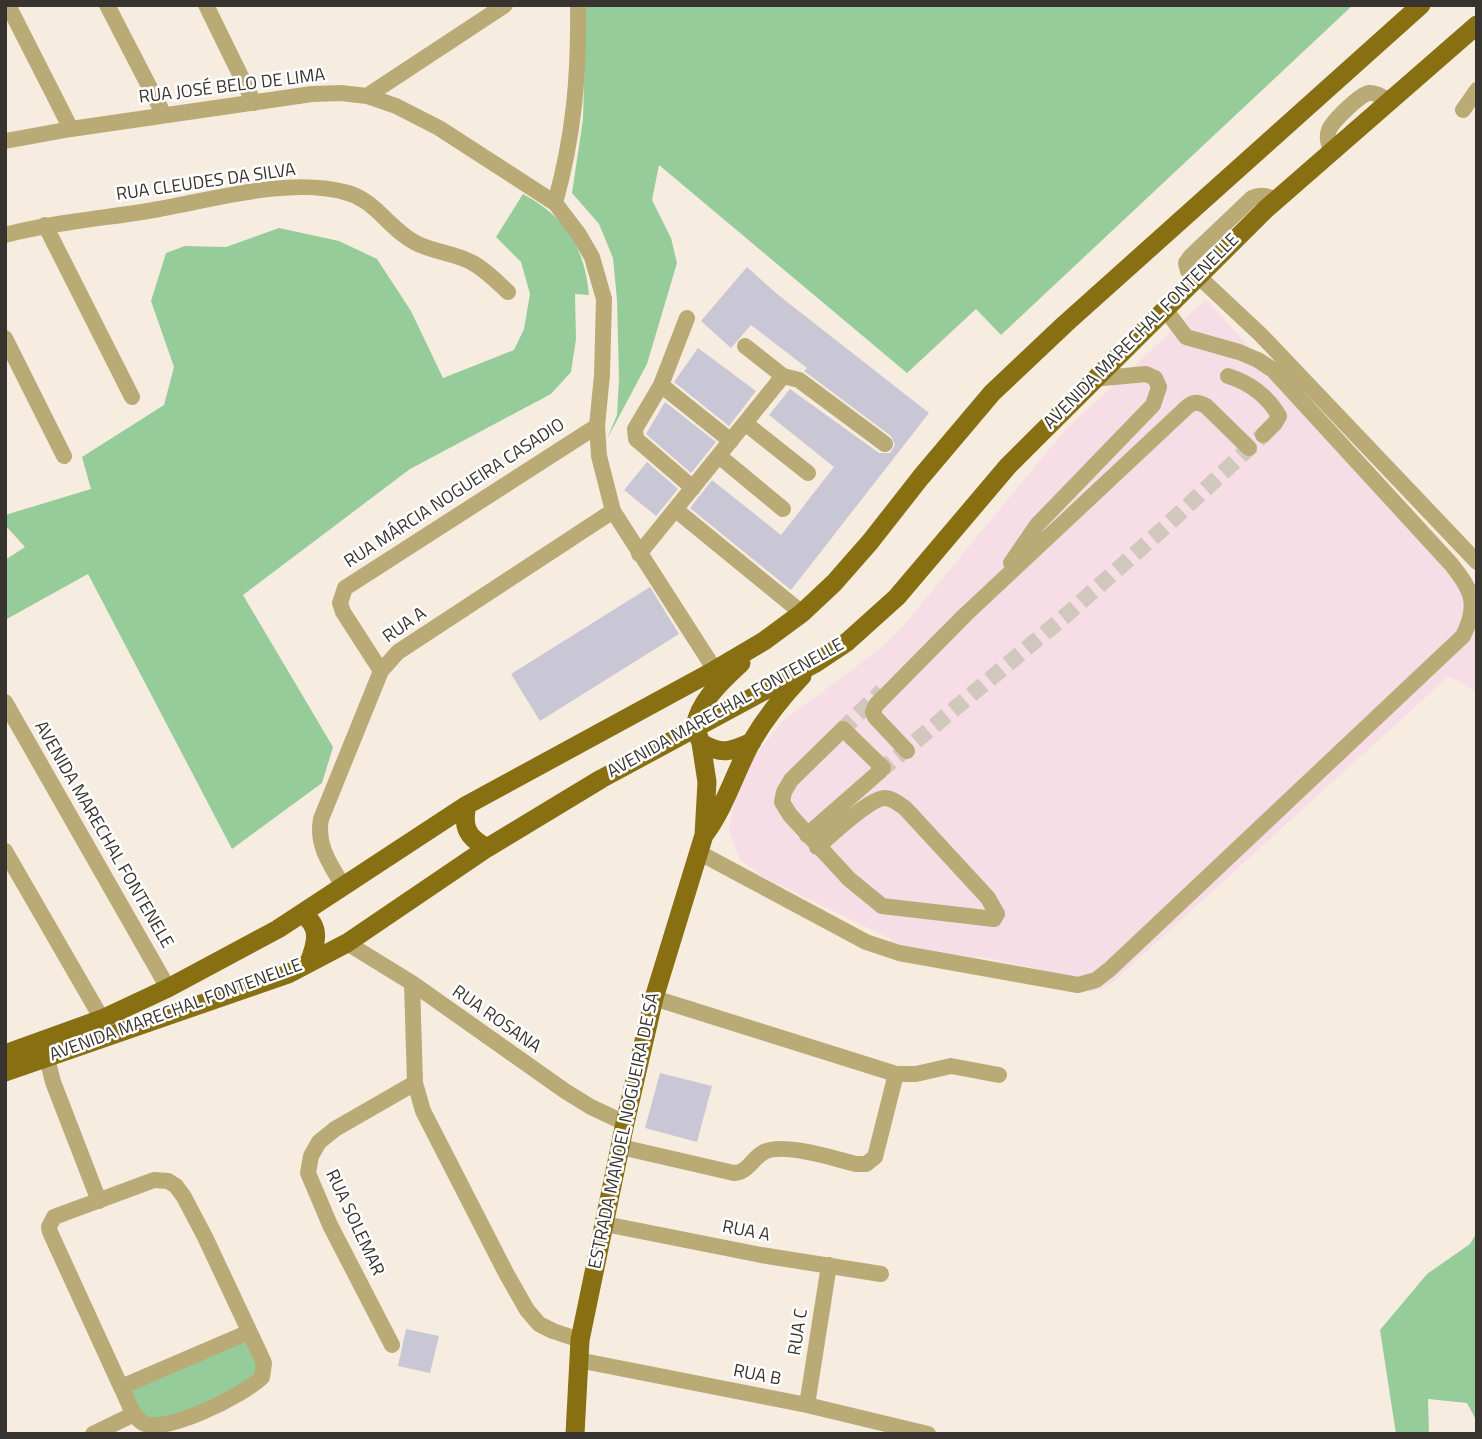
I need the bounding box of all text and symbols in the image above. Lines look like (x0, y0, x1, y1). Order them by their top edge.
street label: RUA JOSÉ BELO DE LIMA (138, 65, 326, 109)
street label: RUA CLEUDES DA SILVA (115, 160, 297, 206)
street label: AVENIDA MARECHAL FONTENELLE (1040, 230, 1244, 434)
street label: RUA MÁRCIA NOGUEIRA CASADIO (341, 415, 569, 573)
street label: RUA A (379, 603, 431, 649)
street label: AVENIDA MARECHAL FONTENELLE (604, 635, 848, 783)
street label: AVENIDA MARECHAL FONTENELE (29, 718, 177, 952)
street label: AVENIDA MARECHAL FONTENELLE (47, 955, 305, 1067)
street label: RUA ROSANA (447, 981, 545, 1059)
street label: ESTRADA MANOEL NOGUEIRA DE SÁ (585, 991, 665, 1271)
street label: RUA SOLEMAR (320, 1167, 388, 1279)
street label: RUA A (720, 1217, 772, 1247)
street label: RUA C (785, 1307, 813, 1357)
street label: RUA B (731, 1361, 783, 1391)

